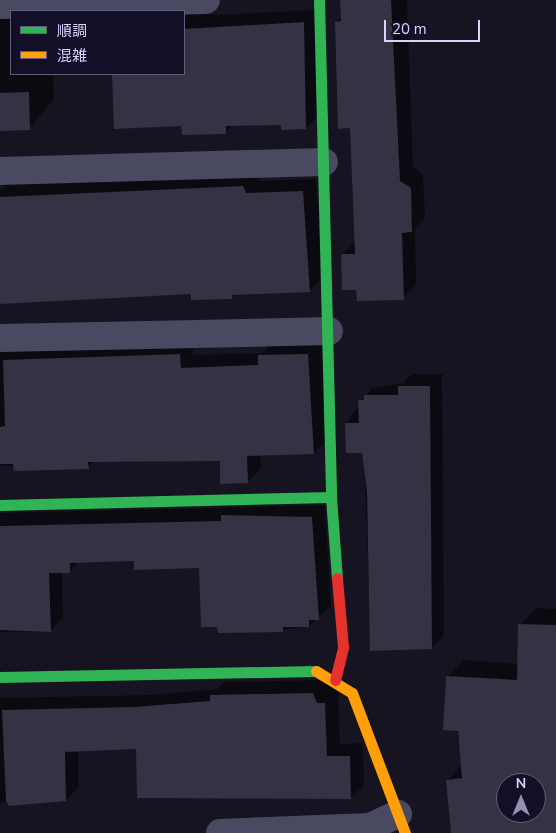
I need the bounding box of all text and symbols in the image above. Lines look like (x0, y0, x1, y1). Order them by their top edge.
legend (10, 10, 185, 75)
scale bar (386, 10, 482, 42)
text: 20 m (392, 19, 427, 39)
text: 順調 (57, 21, 87, 41)
text: 混雑 (57, 46, 87, 66)
north arrow (496, 773, 546, 823)
text: N (516, 774, 526, 793)

